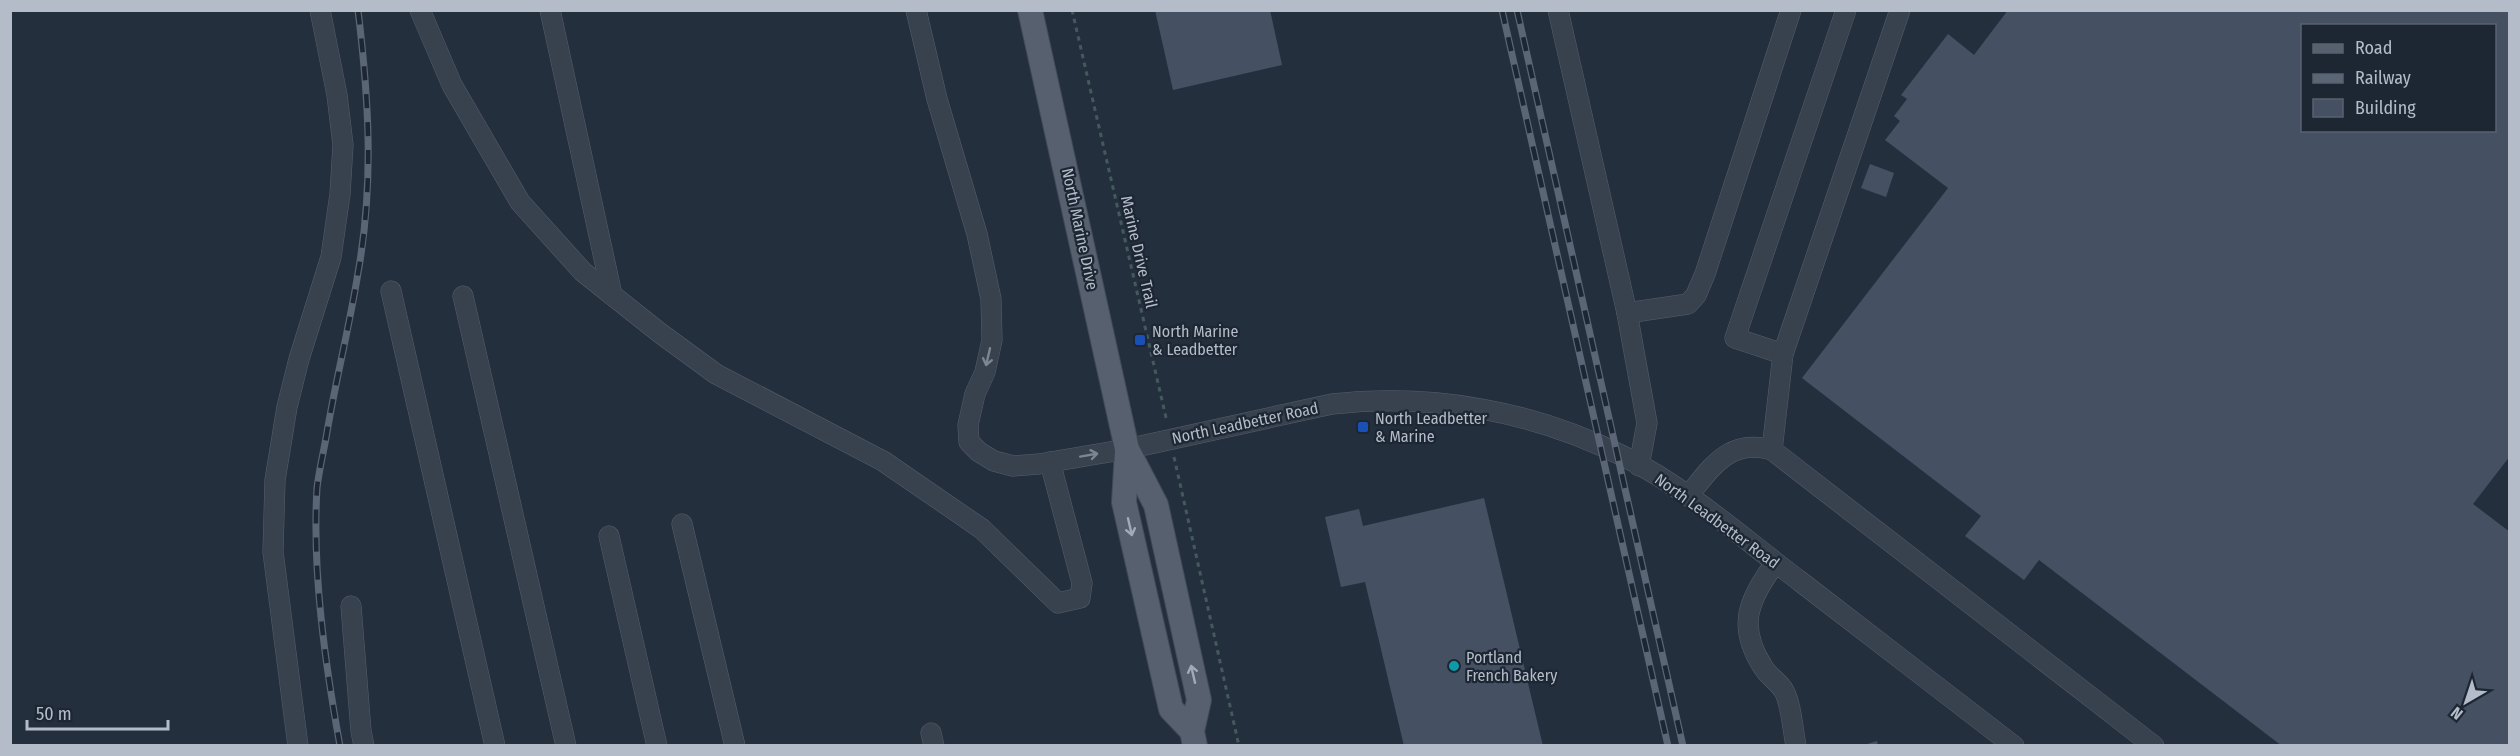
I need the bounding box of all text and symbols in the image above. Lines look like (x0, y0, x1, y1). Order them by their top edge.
legend (2301, 24, 2496, 132)
text: Road (2355, 37, 2392, 59)
text: Railway (2355, 67, 2411, 89)
text: Building (2355, 97, 2416, 119)
street label: North Marine Drive (1058, 166, 1102, 292)
street label: Marine Drive Trail (1117, 194, 1161, 310)
place label: North Marine & Leadbetter (1152, 322, 1238, 359)
marker: North Marine & Leadbetter (1133, 333, 1147, 347)
one-way arrow (982, 347, 993, 367)
street label: North Leadbetter Road (1170, 398, 1320, 448)
place label: North Leadbetter & Marine (1375, 409, 1488, 446)
marker: North Leadbetter & Marine (1356, 420, 1370, 434)
one-way arrow (1079, 449, 1098, 460)
street label: North Leadbetter Road (1651, 469, 1783, 573)
one-way arrow (1125, 517, 1136, 537)
place label: Portland French Bakery (1466, 648, 1558, 685)
marker: Portland French Bakery (1447, 659, 1461, 673)
one-way arrow (1187, 664, 1199, 683)
north arrow (2436, 672, 2496, 732)
scale bar (27, 693, 168, 731)
text: 50 m (36, 703, 72, 725)
text: N (2447, 703, 2467, 724)

